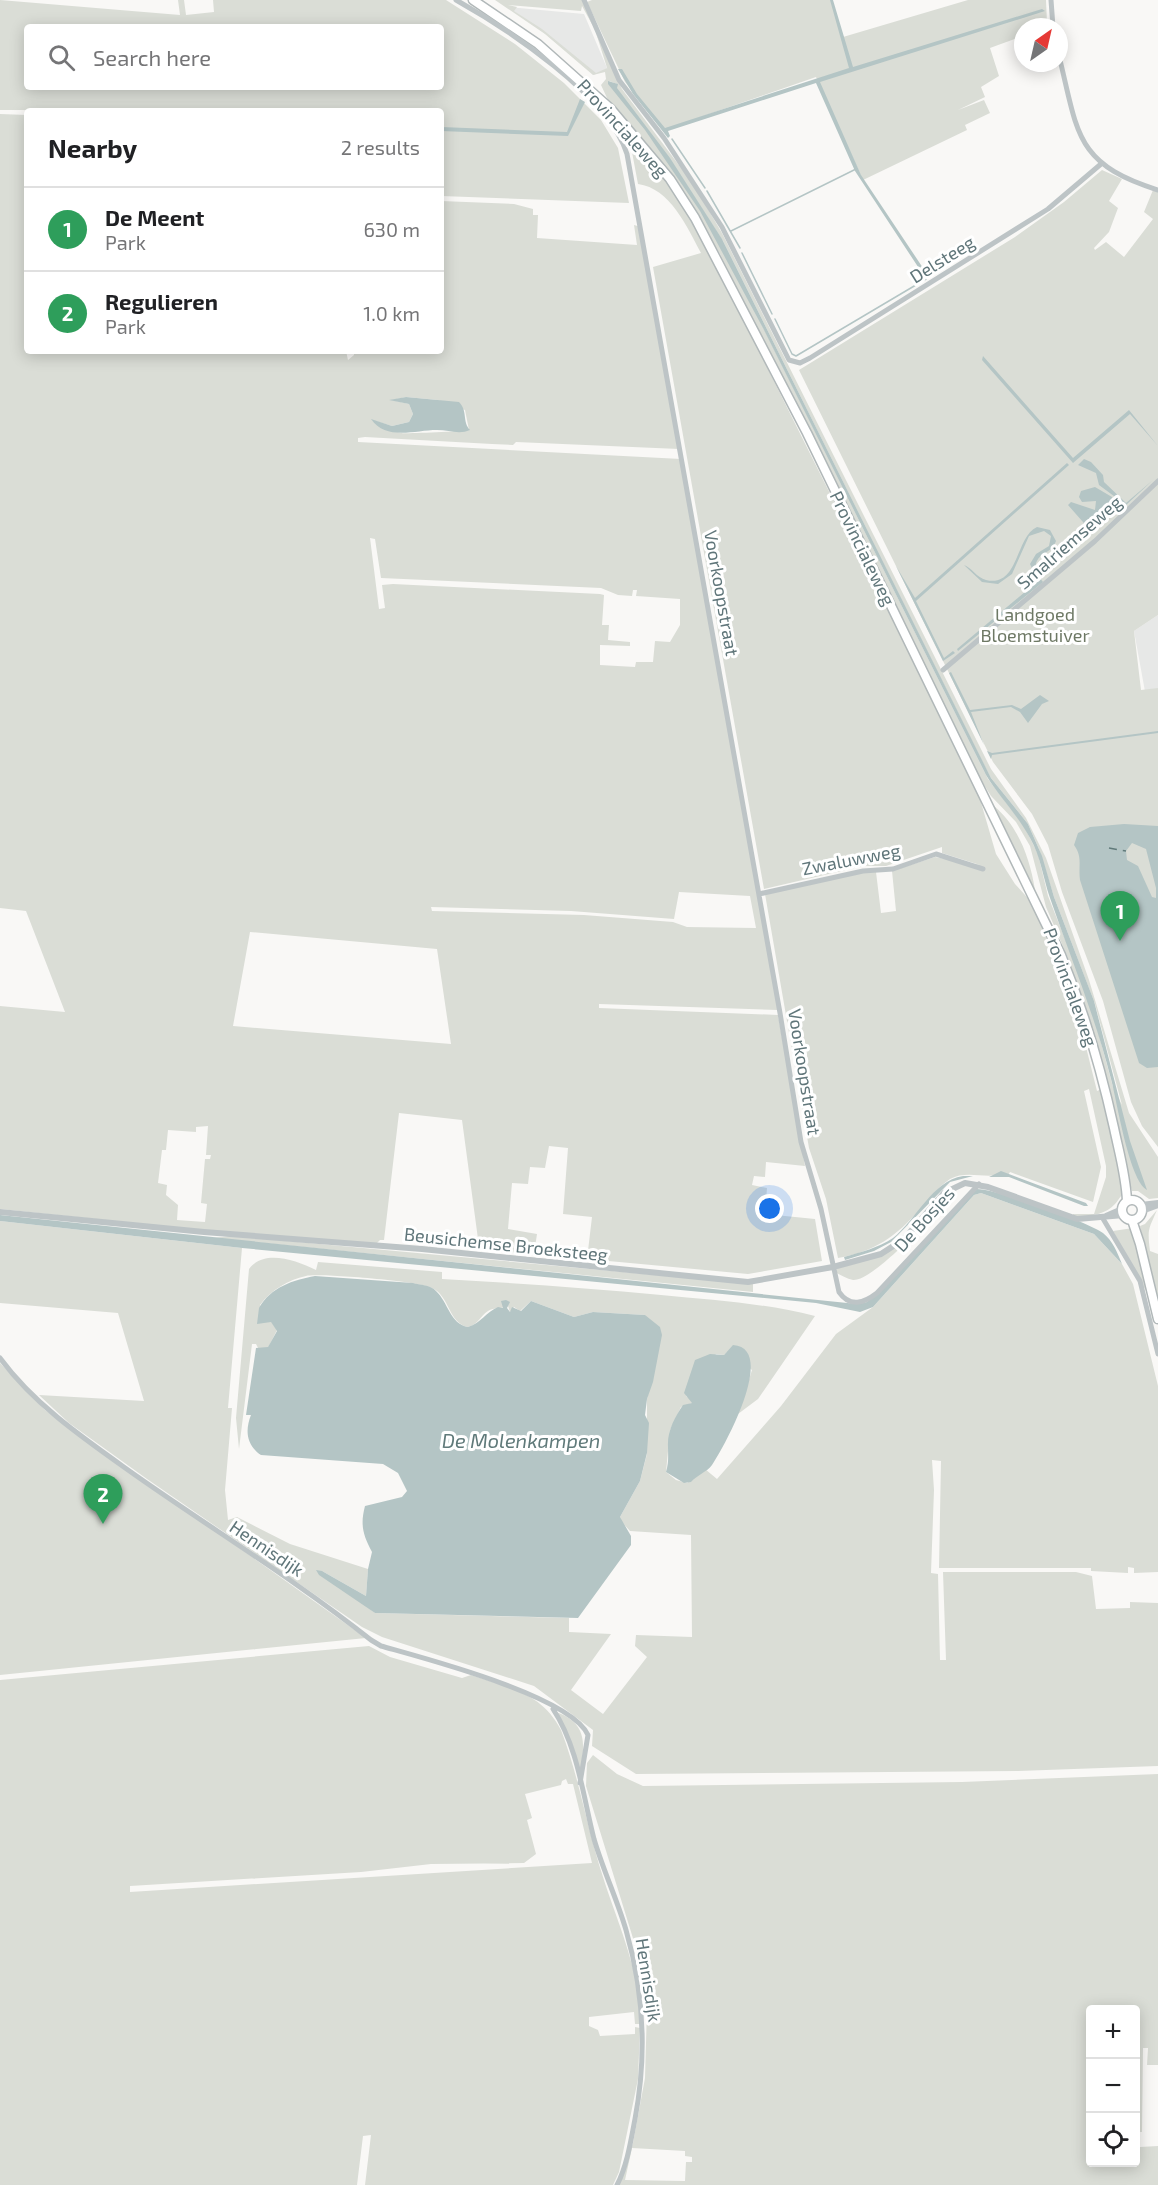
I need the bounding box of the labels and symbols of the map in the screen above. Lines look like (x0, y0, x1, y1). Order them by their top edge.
north arrow (1014, 18, 1068, 72)
street label: Provincialeweg (573, 74, 673, 182)
street label: Delsteeg (905, 231, 979, 287)
street label: Provincialeweg (826, 487, 900, 609)
street label: Smalriemseweg (1012, 491, 1126, 593)
street label: Voorkoopstraat (700, 528, 744, 658)
park label: Landgoed Bloemstuiver (980, 603, 1090, 646)
street label: Zwaluwweg (800, 839, 902, 879)
pin: 1 (1100, 892, 1140, 941)
street label: Provincialeweg (1039, 925, 1103, 1049)
street label: Voorkoopstraat (784, 1007, 826, 1137)
street label: De Bosjes (889, 1182, 959, 1256)
your location (755, 1194, 784, 1223)
street label: Beusichemse Broeksteeg (403, 1222, 609, 1266)
water label: De Molenkampen (442, 1428, 600, 1452)
pin: 2 (84, 1474, 122, 1524)
street label: Hennisdijk (226, 1515, 308, 1581)
street label: Hennisdijk (632, 1936, 666, 2024)

